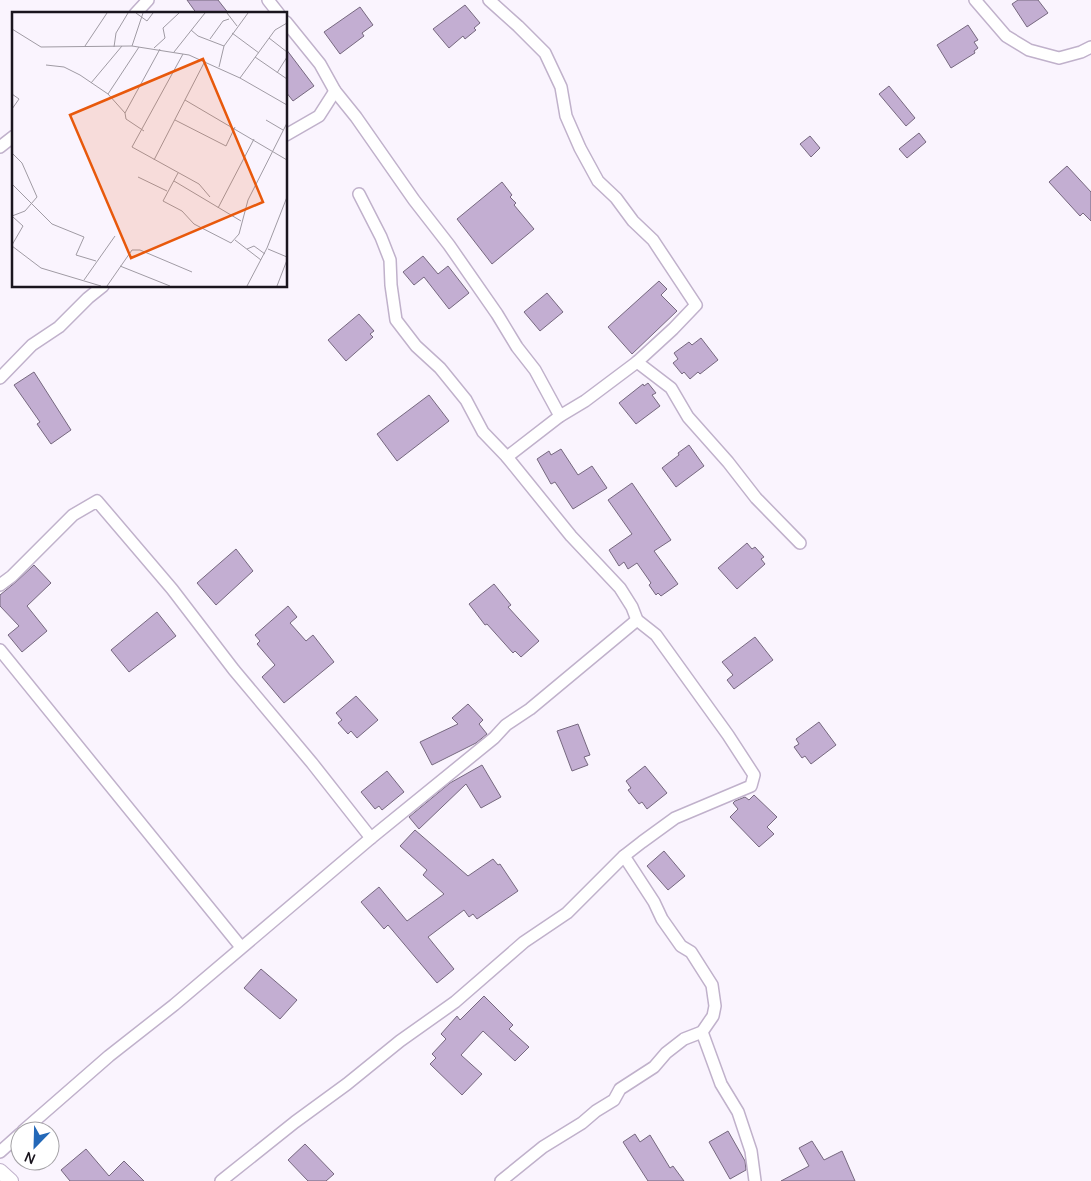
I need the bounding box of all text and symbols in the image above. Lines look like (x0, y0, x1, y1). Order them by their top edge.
inset map (12, 12, 288, 288)
north arrow (10, 1121, 60, 1171)
text: N (21, 1148, 38, 1169)

